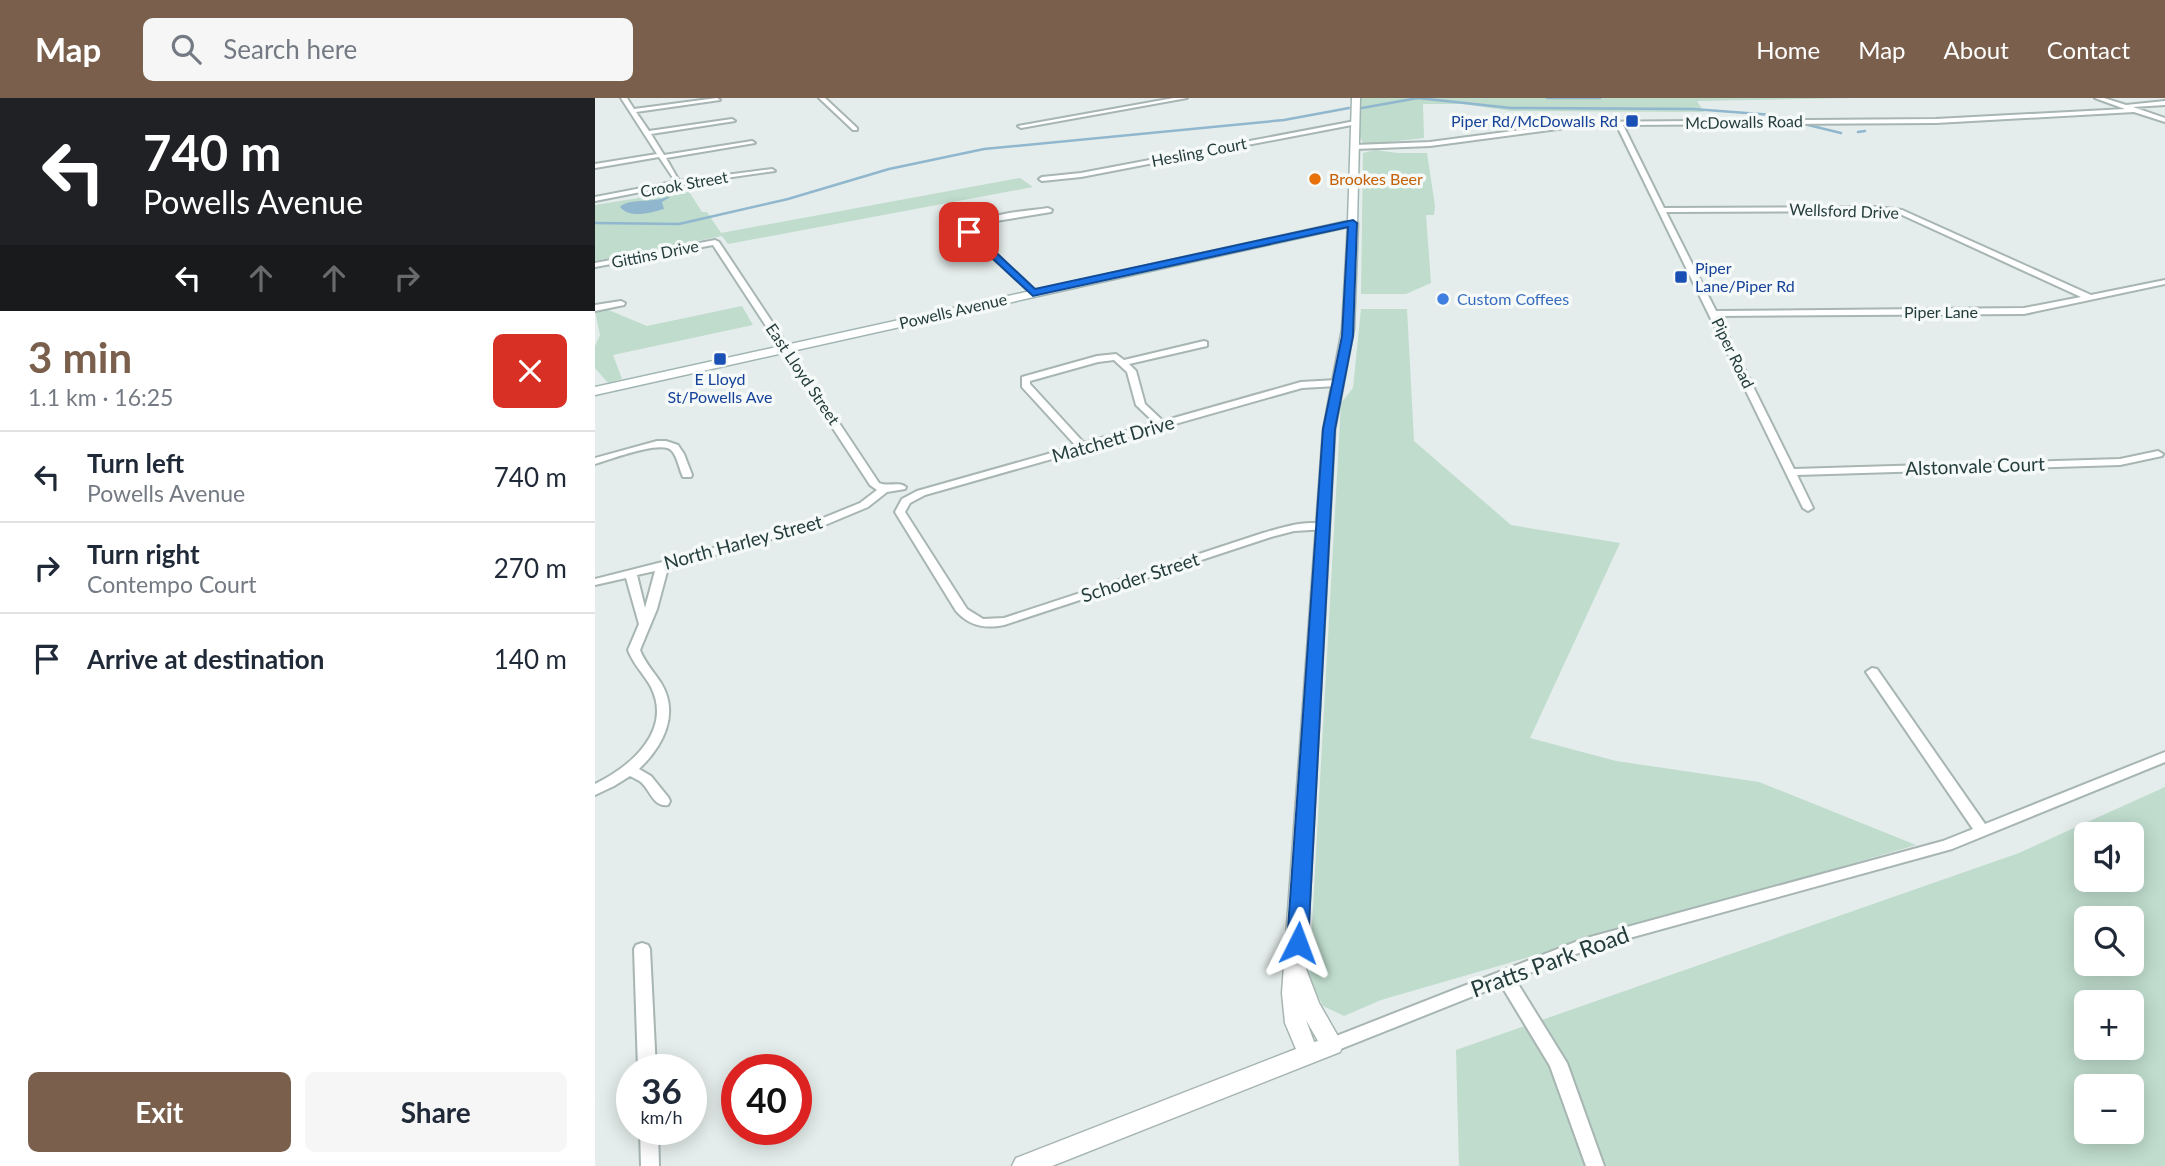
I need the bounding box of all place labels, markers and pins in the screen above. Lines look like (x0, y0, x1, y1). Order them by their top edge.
place label: Piper Rd/McDowalls Rd (1451, 111, 1618, 130)
marker: Piper Rd/McDowalls Rd (1624, 113, 1640, 129)
place label: Brookes Beer (1329, 169, 1423, 188)
marker: Brookes Beer (1307, 171, 1323, 187)
pin (939, 202, 999, 262)
place label: Piper Lane/Piper Rd (1695, 258, 1795, 295)
marker: Piper Lane/Piper Rd (1673, 269, 1689, 285)
place label: Custom Coffees (1457, 289, 1569, 308)
marker: Custom Coffees (1435, 291, 1451, 307)
marker: E Lloyd St/Powells Ave (712, 351, 728, 367)
place label: E Lloyd St/Powells Ave (667, 369, 773, 406)

